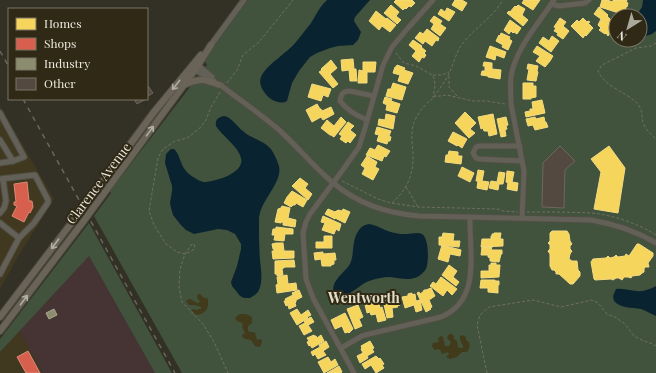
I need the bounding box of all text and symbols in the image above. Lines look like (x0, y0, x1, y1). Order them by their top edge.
legend (8, 8, 148, 100)
north arrow (608, 8, 648, 48)
text: Homes (44, 15, 82, 31)
text: N (614, 28, 629, 45)
text: Shops (44, 35, 76, 51)
text: Industry (44, 55, 90, 71)
text: Other (44, 75, 76, 91)
one-way arrow (171, 79, 180, 90)
one-way arrow (146, 125, 154, 136)
street label: Clarence Avenue (62, 139, 134, 227)
one-way arrow (51, 239, 60, 250)
district label: Wentworth (327, 288, 400, 307)
one-way arrow (19, 294, 28, 305)

